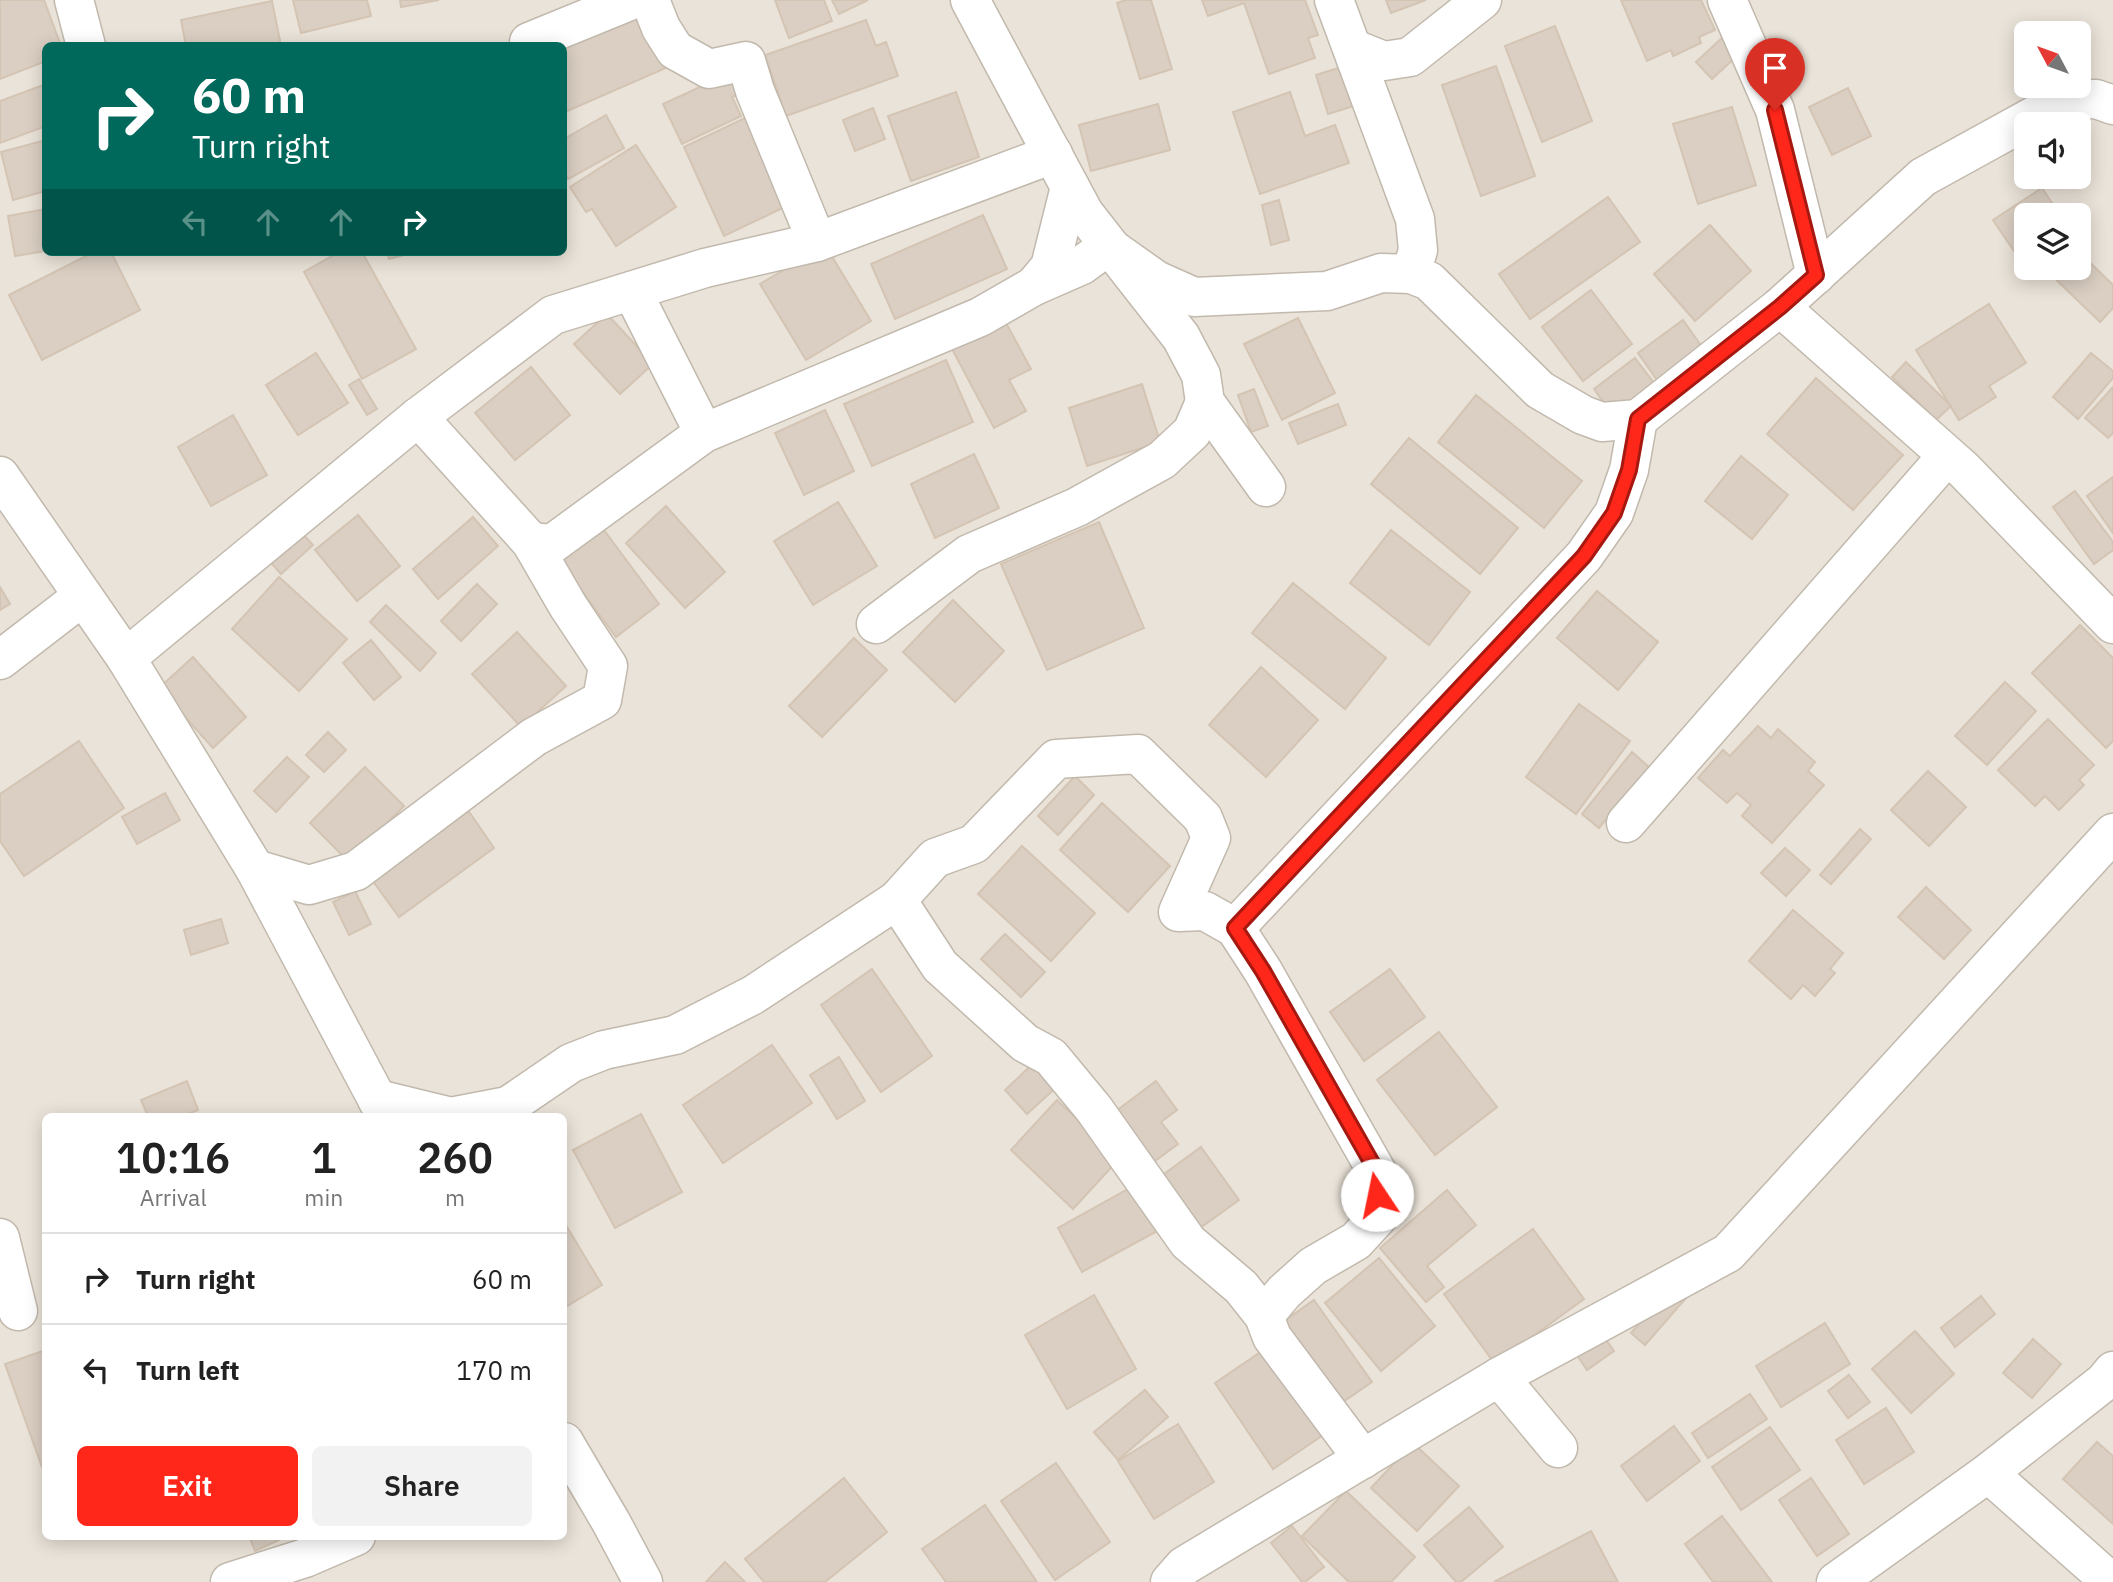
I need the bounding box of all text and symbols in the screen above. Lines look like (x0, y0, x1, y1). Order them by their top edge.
north arrow (2014, 21, 2091, 98)
map controls (2014, 21, 2091, 280)
pin (1745, 38, 1805, 110)
icon: arrive (1756, 49, 1794, 87)
text: 60 m (192, 63, 306, 126)
icon: right (77, 70, 168, 161)
button: sound (2014, 112, 2091, 189)
text: Turn right (192, 125, 330, 167)
icon: left (176, 203, 214, 241)
icon: ahead (249, 203, 287, 241)
icon: ahead (322, 203, 360, 241)
icon: right (395, 203, 433, 241)
button: layers (2014, 203, 2091, 280)
text: 10:16 (116, 1130, 230, 1185)
text: 1 (311, 1130, 336, 1185)
text: 260 (417, 1130, 493, 1185)
position arrow (1340, 1158, 1414, 1232)
text: Arrival (140, 1182, 207, 1212)
text: min (304, 1182, 343, 1212)
text: m (445, 1182, 465, 1212)
icon: right (77, 1260, 115, 1298)
text: Turn right (136, 1262, 255, 1296)
text: 60 m (472, 1262, 532, 1296)
icon: left (77, 1351, 115, 1389)
text: Turn left (136, 1353, 239, 1387)
text: 170 m (456, 1353, 532, 1387)
button: Exit (77, 1446, 298, 1526)
button: Share (312, 1446, 532, 1526)

